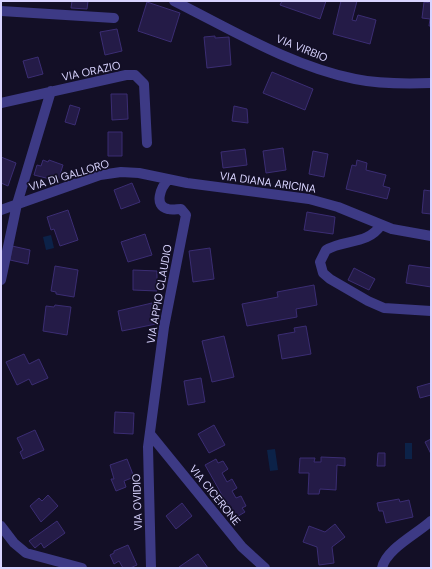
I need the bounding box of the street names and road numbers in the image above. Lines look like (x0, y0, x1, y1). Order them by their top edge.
street label: VIA VIRBIO (274, 31, 330, 65)
street label: VIA ORAZIO (60, 58, 122, 84)
street label: VIA DI GALLORO (27, 156, 111, 194)
street label: VIA DIANA ARICINA (219, 168, 317, 196)
street label: VIA APPIO CLAUDIO (143, 243, 175, 345)
street label: VIA CICERONE (186, 462, 244, 528)
street label: VIA OVIDIO (129, 473, 145, 531)

